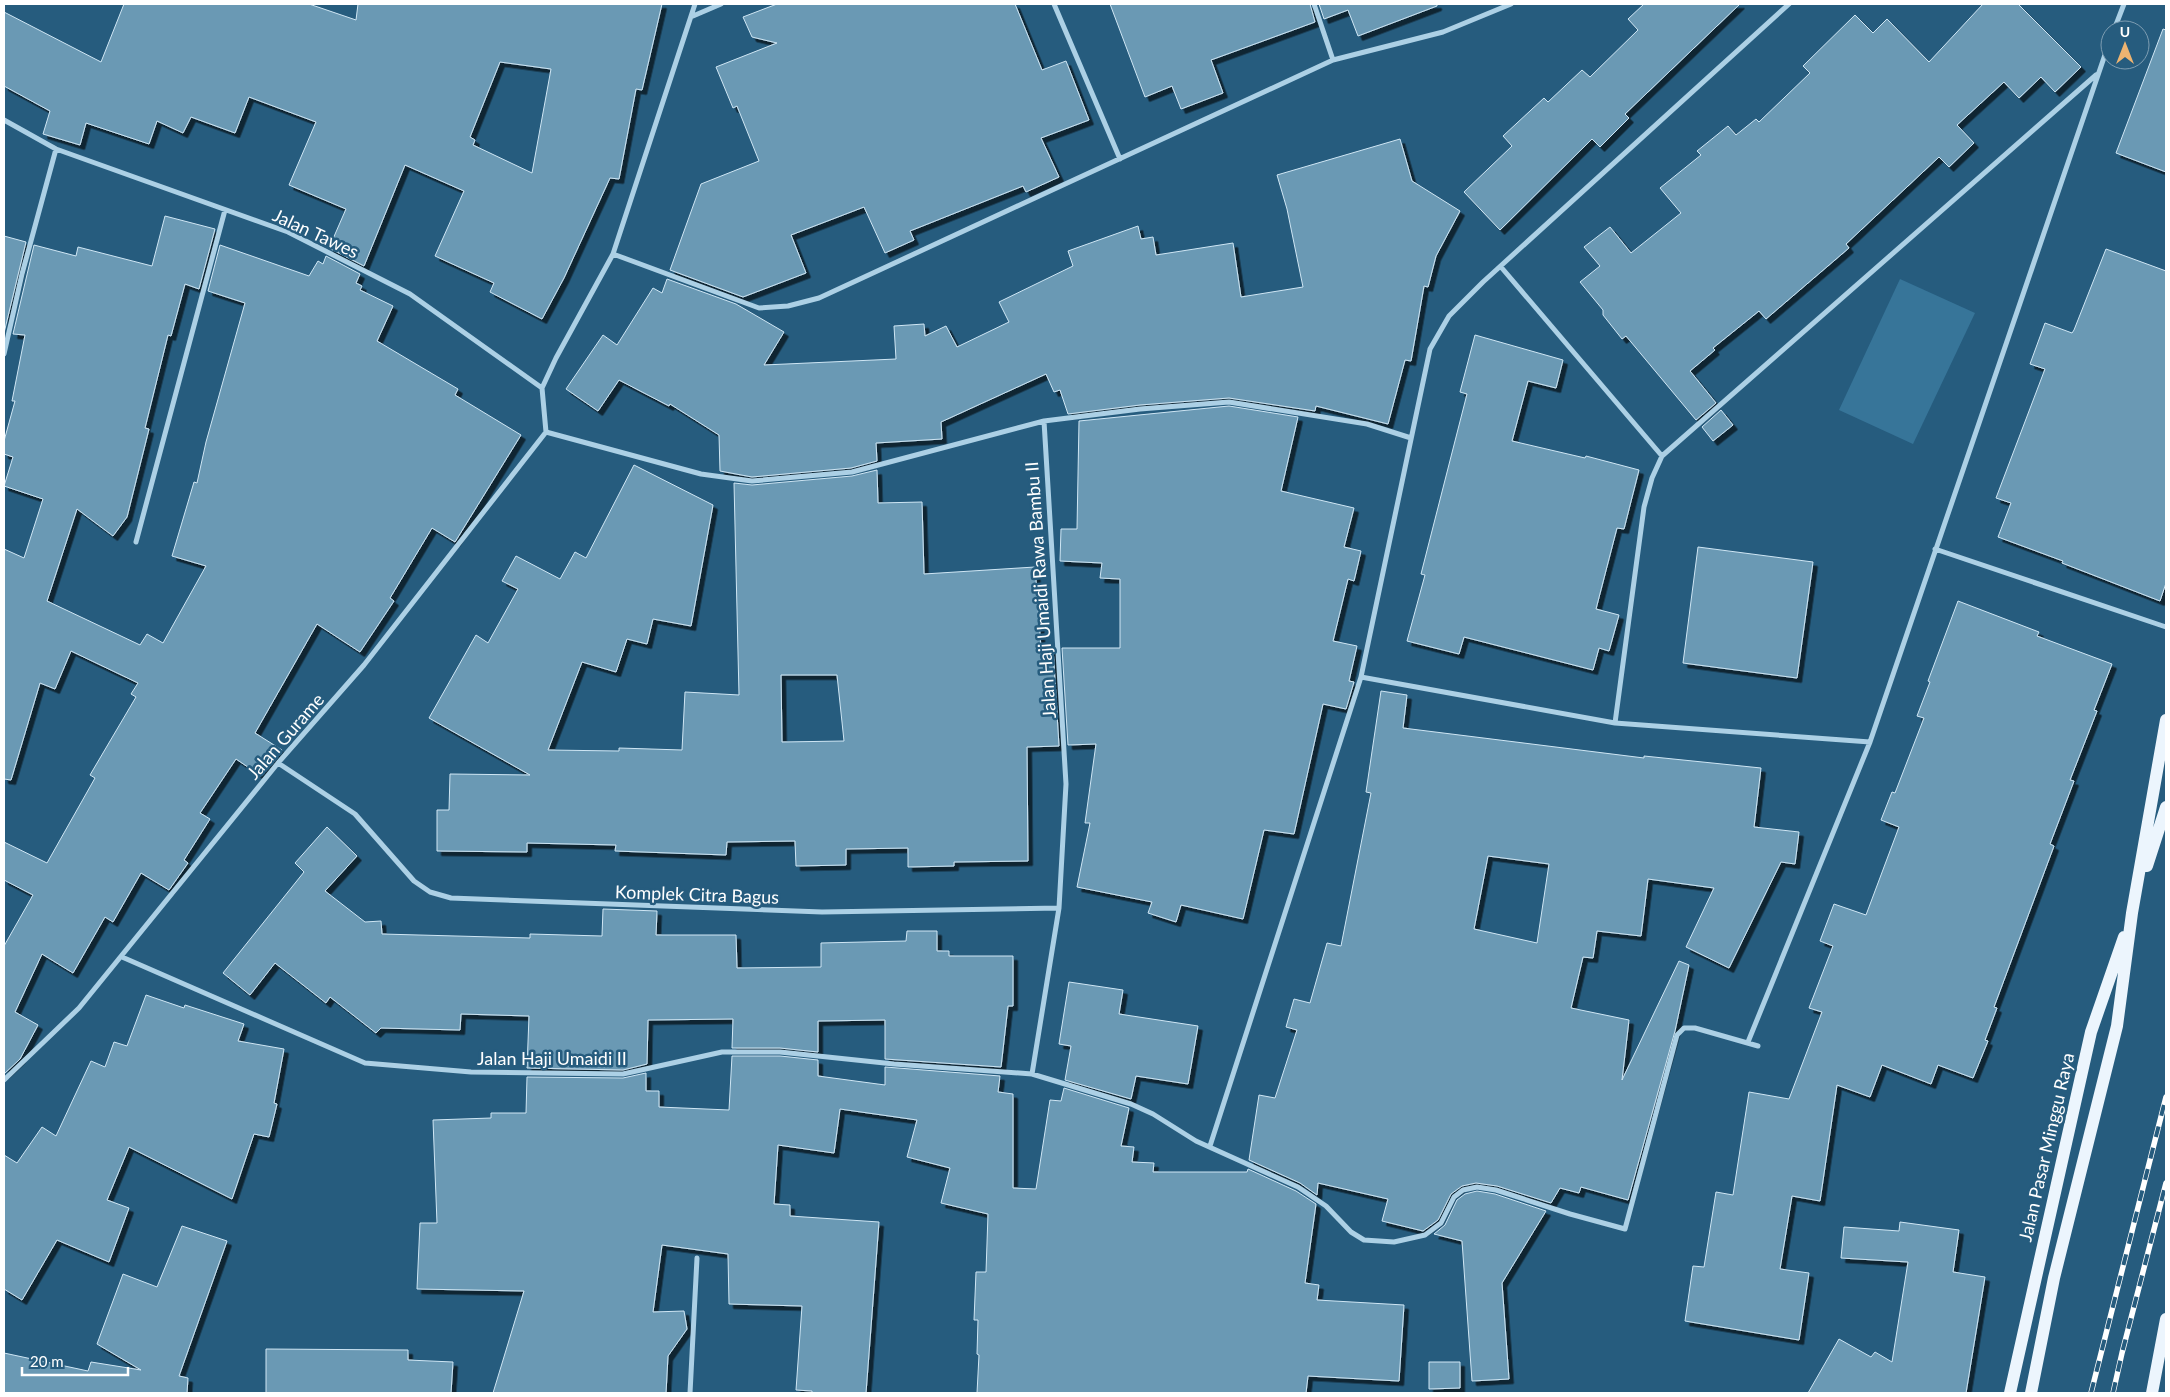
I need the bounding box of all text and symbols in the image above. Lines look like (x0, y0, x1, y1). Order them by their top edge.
north arrow (2100, 20, 2150, 70)
text: U (2120, 23, 2130, 40)
street label: Jalan Tawes (270, 204, 363, 263)
street label: Jalan Haji Umaidi Rawa Bambu II (1020, 461, 1060, 719)
street label: Jalan Gurame (242, 689, 328, 783)
street label: Komplek Citra Bagus (615, 880, 780, 908)
street label: Jalan Haji Umaidi II (477, 1047, 627, 1069)
street label: Jalan Pasar Minggu Raya (2014, 1050, 2078, 1244)
scale bar (22, 1344, 129, 1376)
text: 20 m (30, 1352, 64, 1370)

